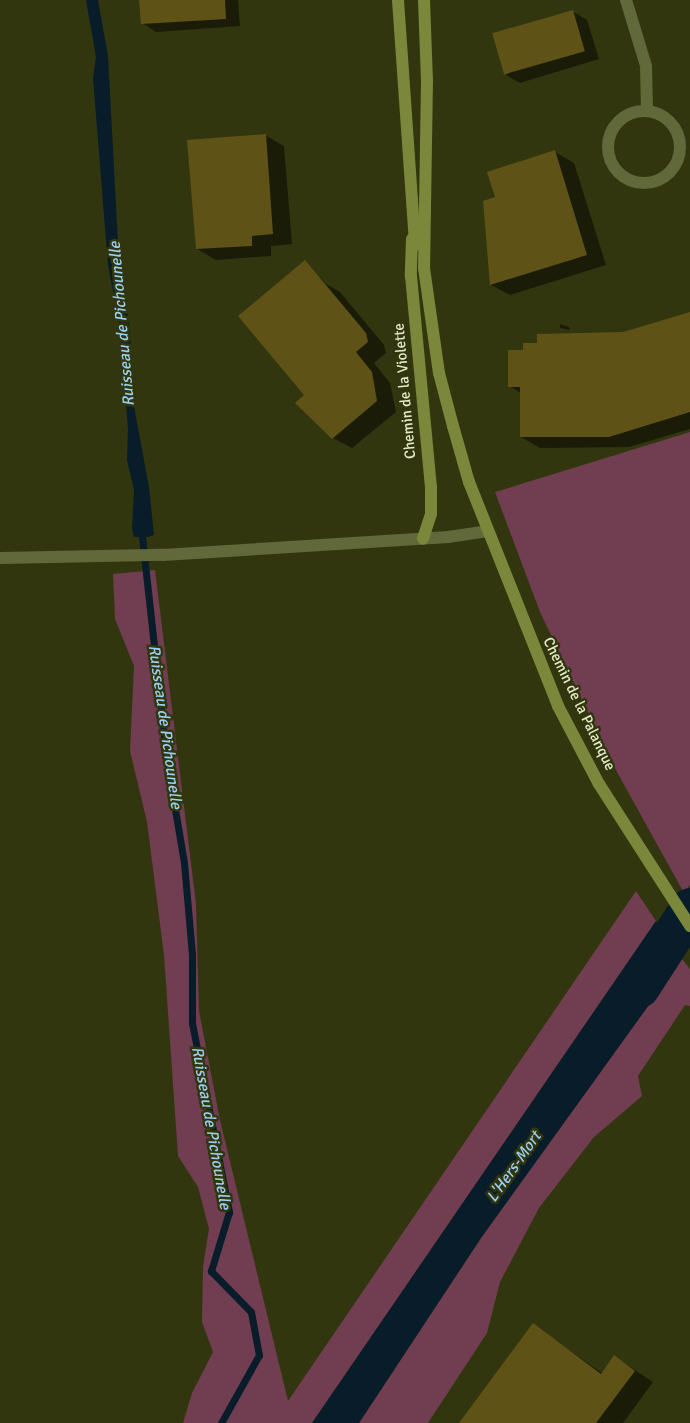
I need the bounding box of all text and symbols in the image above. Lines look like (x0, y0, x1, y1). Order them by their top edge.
water label: Ruisseau de Pichounelle (105, 241, 139, 407)
street label: Chemin de la Violette (390, 322, 420, 460)
street label: Chemin de la Palanque (539, 634, 619, 774)
water label: Ruisseau de Pichounelle (144, 644, 186, 810)
water label: Ruisseau de Pichounelle (187, 1045, 235, 1211)
water label: L'Hers-Mort (483, 1128, 545, 1206)

